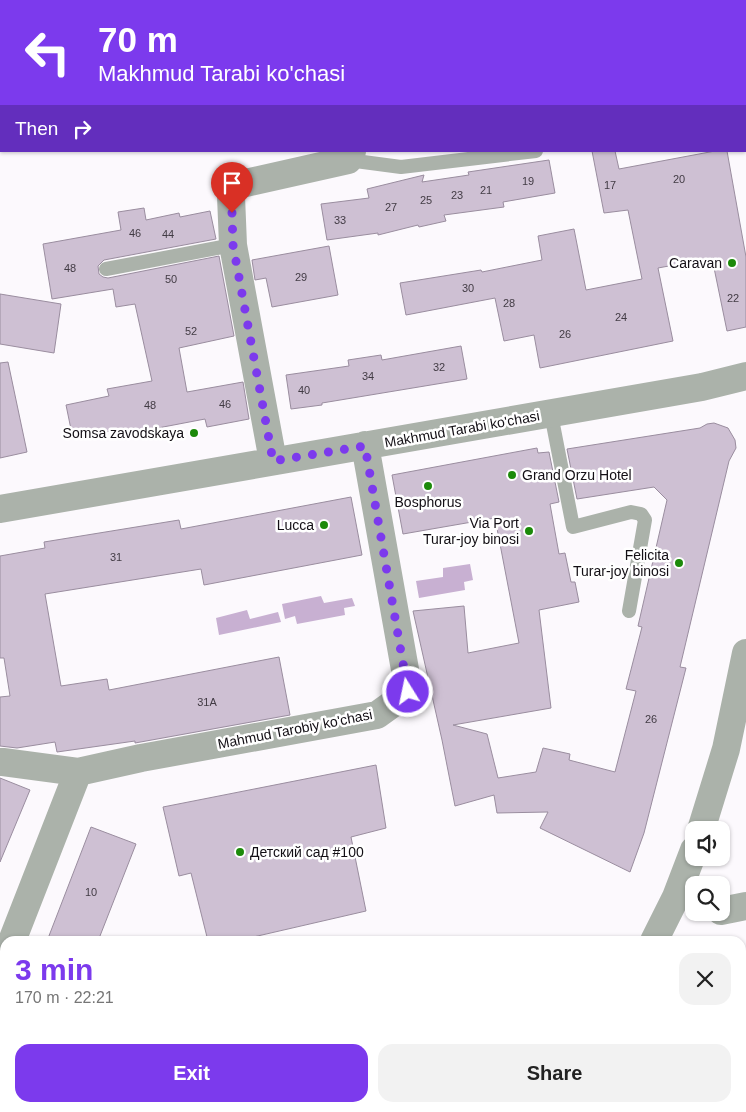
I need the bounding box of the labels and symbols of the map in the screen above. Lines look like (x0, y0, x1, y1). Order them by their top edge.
pin (211, 162, 253, 213)
house number: 20 (673, 173, 685, 185)
house number: 19 (522, 175, 534, 187)
house number: 17 (604, 179, 616, 191)
house number: 21 (480, 184, 492, 196)
house number: 23 (451, 189, 463, 201)
house number: 25 (420, 194, 432, 206)
house number: 27 (385, 201, 397, 213)
house number: 33 (334, 214, 346, 226)
house number: 46 (129, 227, 141, 239)
house number: 44 (162, 228, 174, 240)
place label: Caravan (669, 255, 722, 271)
marker: Caravan (726, 257, 738, 269)
house number: 48 (64, 262, 76, 274)
house number: 29 (295, 271, 307, 283)
house number: 50 (165, 273, 177, 285)
house number: 30 (462, 282, 474, 294)
house number: 22 (727, 292, 739, 304)
house number: 28 (503, 297, 515, 309)
house number: 24 (615, 311, 627, 323)
house number: 52 (185, 325, 197, 337)
house number: 26 (559, 328, 571, 340)
house number: 32 (433, 361, 445, 373)
house number: 34 (362, 370, 374, 382)
house number: 40 (298, 384, 310, 396)
house number: 46 (219, 398, 231, 410)
house number: 48 (144, 399, 156, 411)
street label: Makhmud Tarabi ko'chasi (383, 407, 541, 451)
place label: Somsa zavodskaya (63, 425, 184, 441)
marker: Somsa zavodskaya (188, 427, 200, 439)
place label: Grand Orzu Hotel (522, 467, 632, 483)
marker: Grand Orzu Hotel (506, 469, 518, 481)
marker: Bosphorus (422, 480, 434, 492)
place label: Bosphorus (395, 494, 461, 510)
place label: Via Port Turar-joy binosi (423, 515, 519, 547)
place label: Lucca (277, 517, 314, 533)
marker: Lucca (318, 519, 330, 531)
marker: Via Port Turar-joy binosi (523, 525, 535, 537)
place label: Felicita Turar-joy binosi (573, 547, 669, 579)
house number: 31 (110, 551, 122, 563)
marker: Felicita Turar-joy binosi (673, 557, 685, 569)
position arrow (381, 665, 433, 717)
house number: 31A (197, 696, 217, 708)
street label: Mahmud Tarobiy ko'chasi (216, 706, 374, 752)
house number: 26 (645, 713, 657, 725)
place label: Детский сад #100 (250, 844, 364, 860)
marker: Детский сад #100 (234, 846, 246, 858)
house number: 10 (85, 886, 97, 898)

